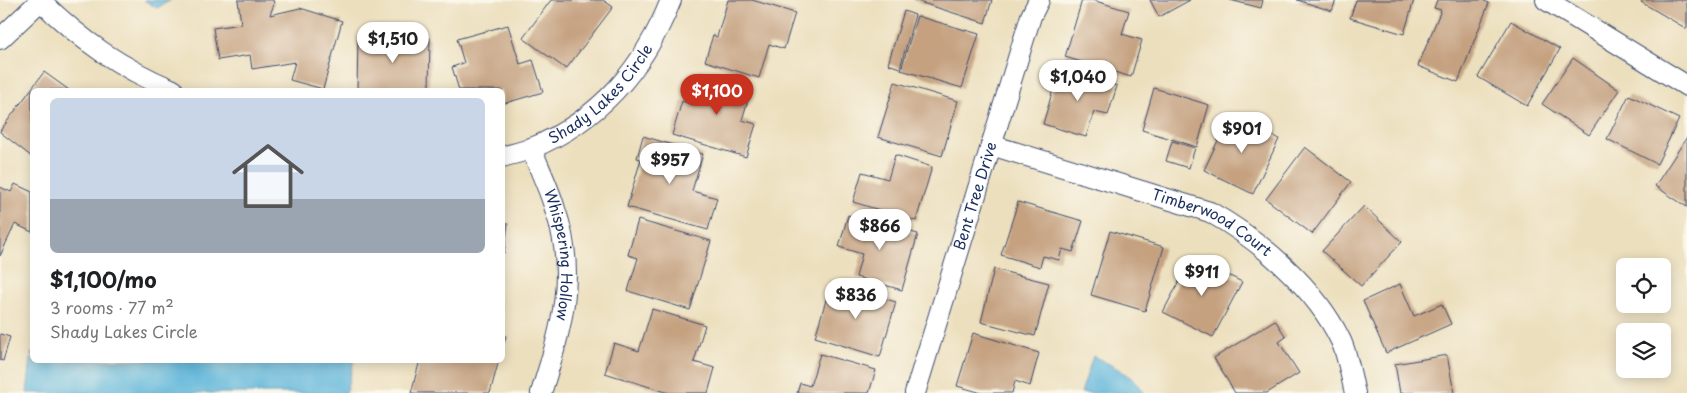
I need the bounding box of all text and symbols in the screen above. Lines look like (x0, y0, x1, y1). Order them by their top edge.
pin: $1,510 (352, 22, 434, 64)
text: $1,510 (368, 26, 418, 50)
street label: Shady Lakes Circle (543, 39, 657, 149)
pin: $1,040 (1037, 59, 1119, 102)
text: $1,040 (1050, 64, 1106, 88)
pin: $1,100 (676, 74, 758, 116)
text: $1,100 (691, 78, 743, 102)
pin: $901 (1212, 112, 1272, 154)
text: $901 (1222, 116, 1262, 140)
icon: home (223, 131, 313, 221)
street label: Bent Tree Drive (947, 139, 1002, 253)
pin: $957 (640, 142, 700, 185)
text: $957 (651, 147, 689, 171)
street label: Timberwood Court (1149, 182, 1278, 261)
street label: Whispering Hollow (539, 186, 579, 323)
pin: $866 (850, 208, 910, 251)
text: $866 (860, 213, 900, 237)
pin: $911 (1172, 254, 1232, 297)
map controls (1616, 258, 1671, 378)
button: locate (1616, 258, 1671, 313)
text: $911 (1185, 259, 1219, 283)
text: $1,100/mo (50, 263, 157, 295)
pin: $836 (826, 278, 886, 320)
text: $836 (836, 282, 876, 306)
text: 3 rooms · 77 m² (50, 295, 174, 319)
text: Shady Lakes Circle (50, 319, 198, 343)
button: layers (1616, 323, 1671, 378)

